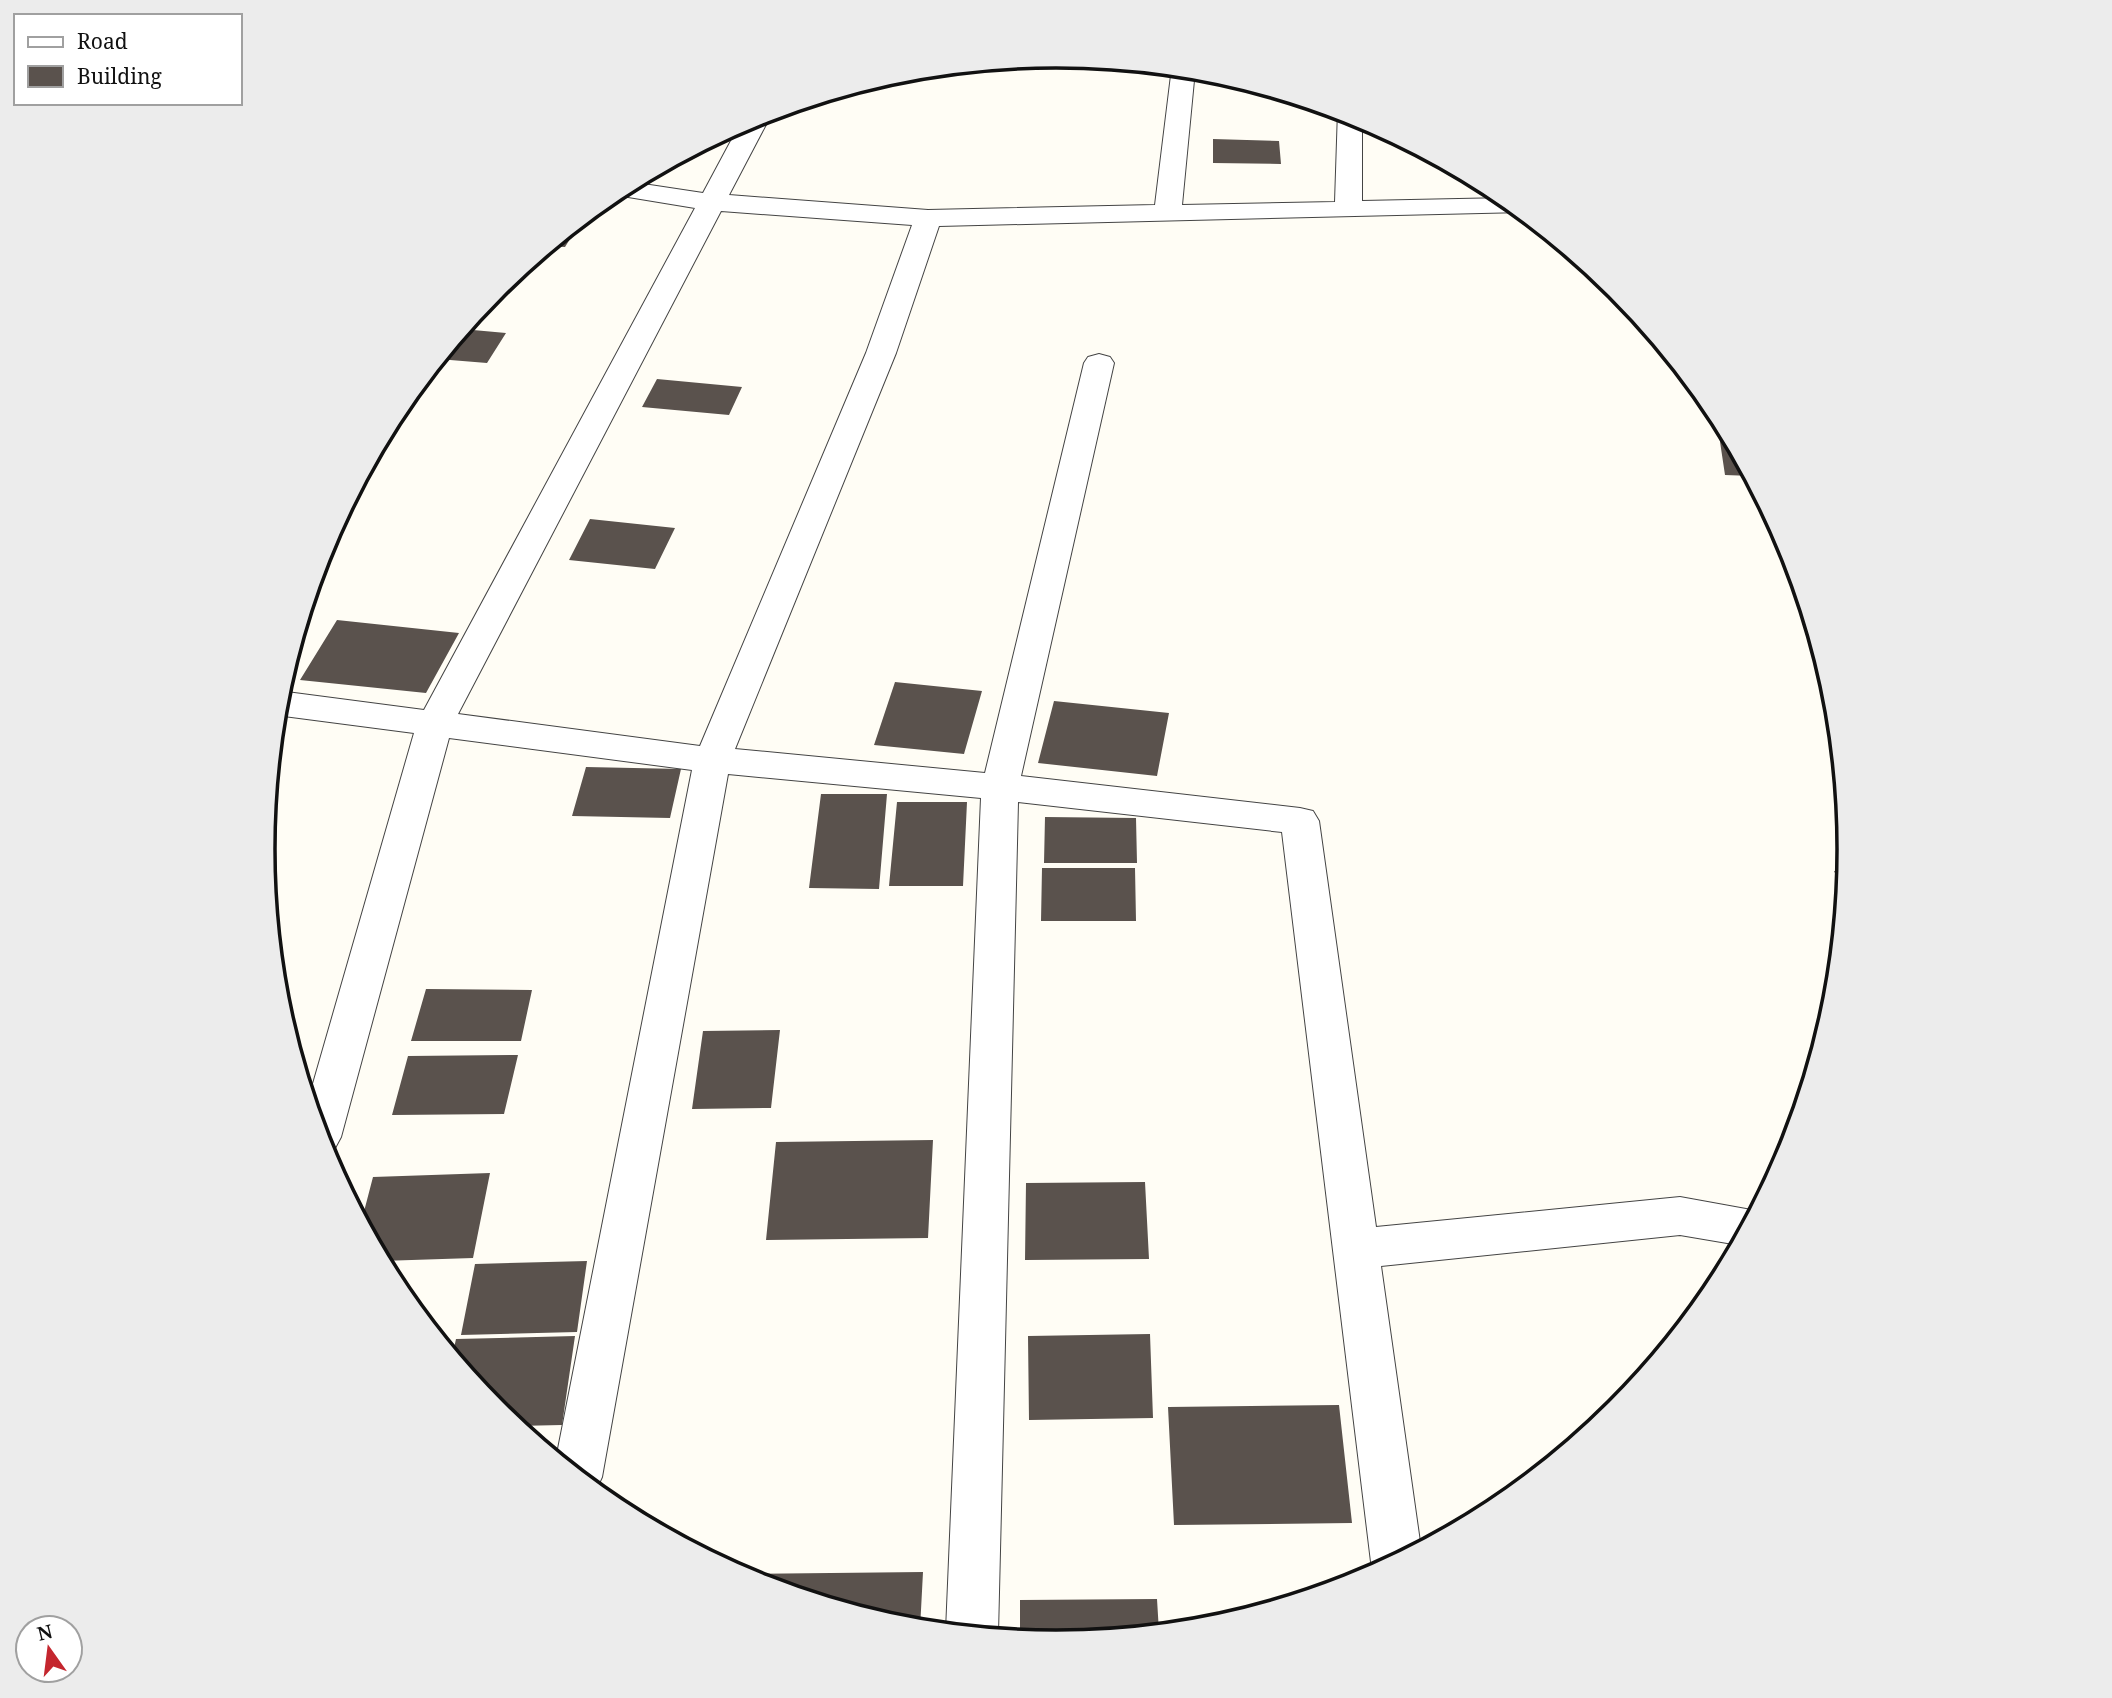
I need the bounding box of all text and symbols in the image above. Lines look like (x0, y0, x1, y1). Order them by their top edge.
legend (14, 14, 242, 105)
text: Road (77, 27, 128, 55)
text: Building (77, 62, 162, 90)
north arrow (14, 1614, 84, 1684)
text: N (34, 1618, 55, 1647)

